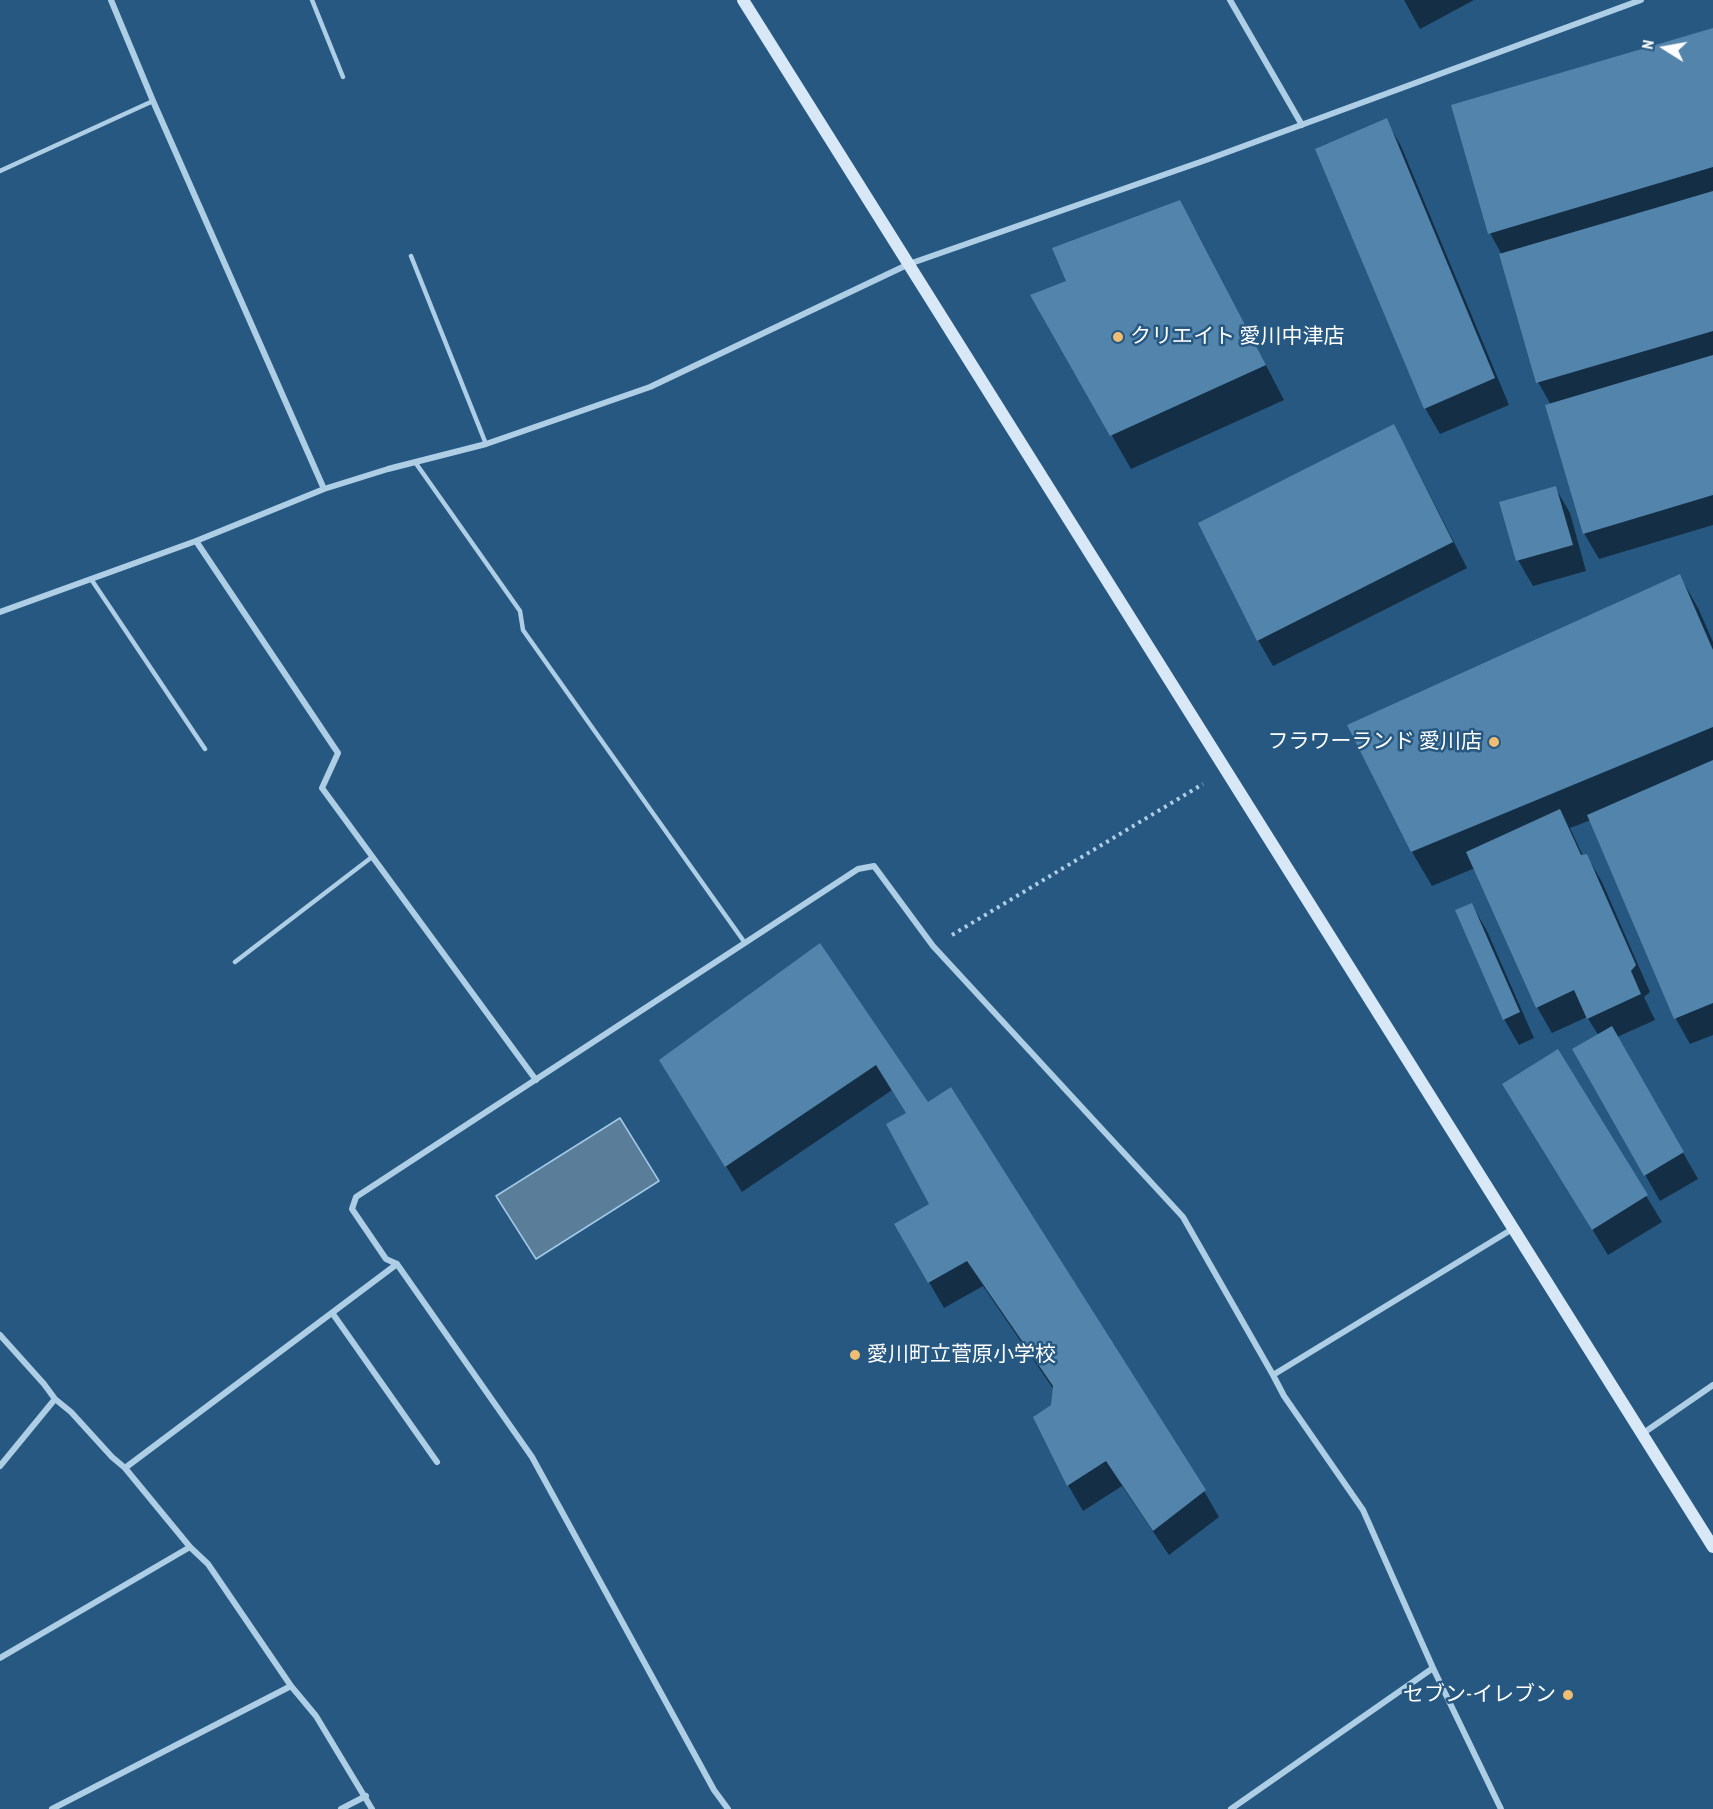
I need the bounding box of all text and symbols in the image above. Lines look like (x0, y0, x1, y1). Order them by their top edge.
north arrow (1635, 18, 1695, 78)
text: N (1637, 38, 1658, 51)
place label: クリエイト 愛川中津店 (1130, 324, 1344, 350)
marker: クリエイト 愛川中津店 (1111, 330, 1125, 344)
place label: フラワーランド 愛川店 (1268, 729, 1482, 755)
marker: フラワーランド 愛川店 (1487, 735, 1501, 749)
place label: 愛川町立菅原小学校 (867, 1342, 1056, 1368)
marker: 愛川町立菅原小学校 (848, 1348, 862, 1362)
place label: セブン-イレブン (1403, 1682, 1556, 1708)
marker: セブン-イレブン (1561, 1688, 1575, 1702)

